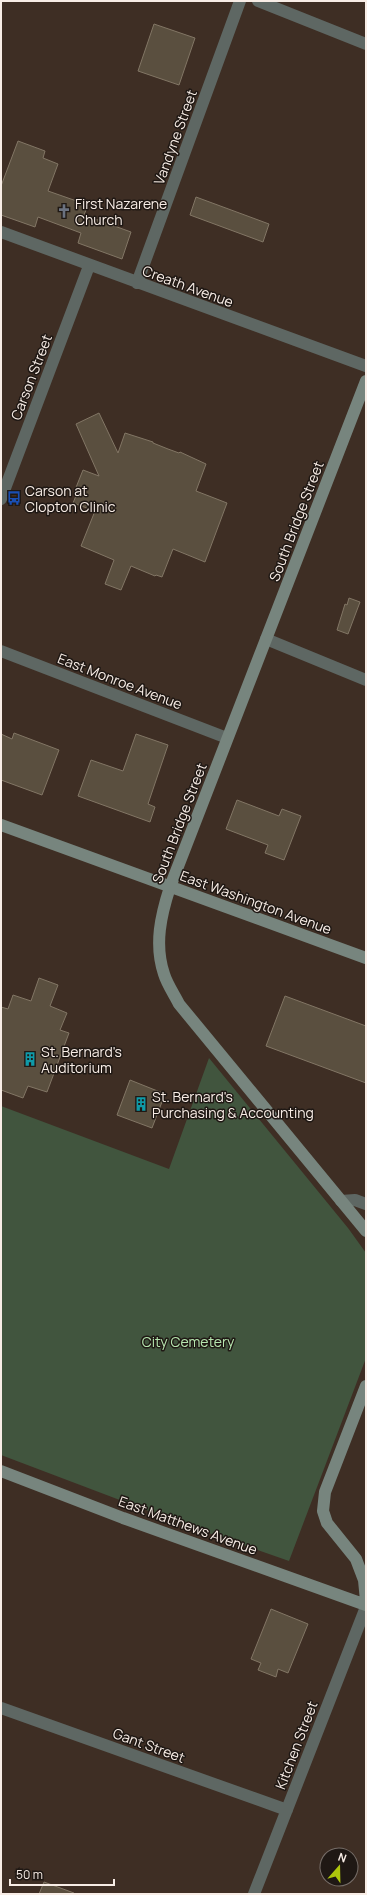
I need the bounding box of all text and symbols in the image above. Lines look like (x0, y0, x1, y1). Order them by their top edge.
street label: Vandyne Street (149, 86, 201, 187)
place label: First Nazarene Church (75, 194, 167, 229)
church icon: First Nazarene Church (56, 203, 72, 219)
street label: Creath Avenue (140, 261, 236, 311)
street label: Carson Street (6, 331, 56, 423)
street label: South Bridge Street (264, 458, 328, 584)
place label: Carson at Clopton Clinic (25, 481, 116, 516)
bus stop icon: Carson at Clopton Clinic (6, 490, 22, 506)
street label: East Monroe Avenue (55, 648, 185, 714)
street label: South Bridge Street (147, 760, 211, 886)
street label: East Washington Avenue (178, 866, 334, 938)
place label: St. Bernard's Auditorium (41, 1042, 122, 1077)
building icon: St. Bernard's Auditorium (22, 1051, 38, 1067)
place label: St. Bernard's Purchasing & Accounting (152, 1087, 314, 1122)
building icon: St. Bernard's Purchasing & Accounting (133, 1096, 149, 1112)
park label: City Cemetery (142, 1332, 235, 1351)
street label: East Matthews Avenue (116, 1491, 260, 1559)
street label: Kitchen Street (270, 1698, 322, 1792)
street label: Gant Street (110, 1723, 188, 1767)
north arrow (319, 1847, 359, 1887)
text: N (336, 1849, 349, 1866)
scale bar (10, 1861, 114, 1887)
text: 50 m (16, 1866, 43, 1883)

